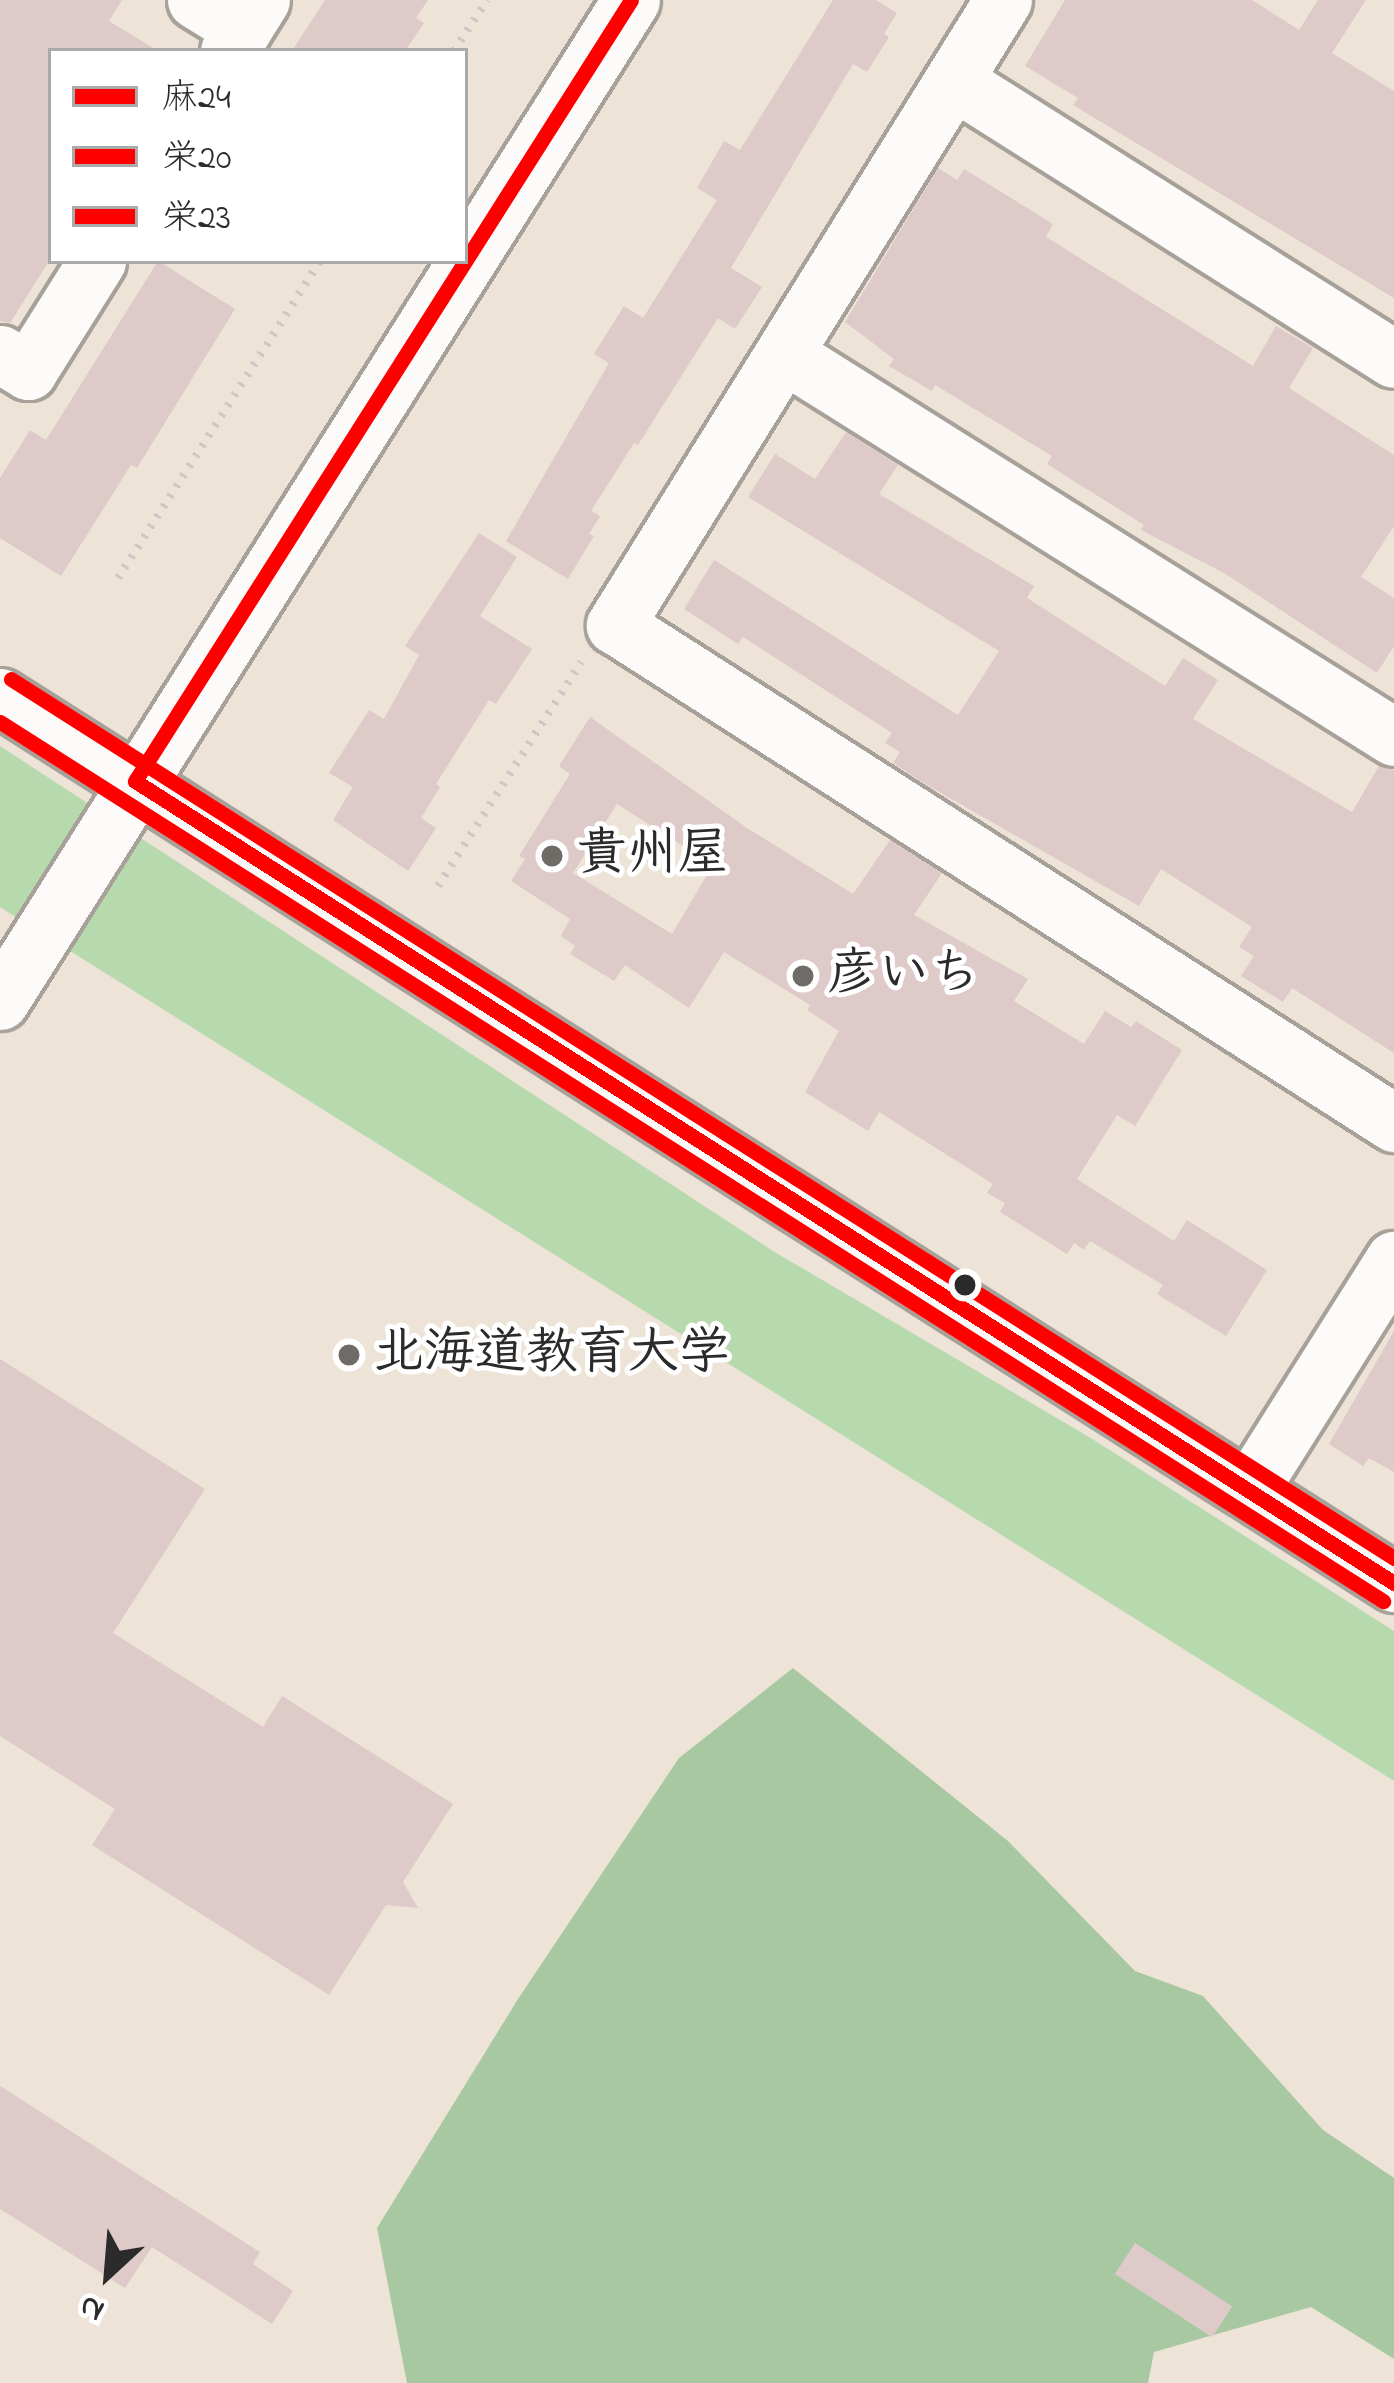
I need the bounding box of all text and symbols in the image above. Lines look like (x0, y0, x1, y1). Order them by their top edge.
legend (48, 48, 468, 264)
text: 麻24 (162, 73, 231, 126)
text: 栄20 (162, 133, 231, 186)
text: 栄23 (162, 193, 231, 246)
place label: 貴州屋 (576, 825, 729, 887)
marker: 貴州屋 (539, 843, 565, 869)
place label: 彦いち (827, 945, 980, 1007)
marker: 彦いち (790, 963, 816, 989)
unlabelled marker (954, 1274, 976, 1296)
place label: 北海道教育大学 (373, 1324, 730, 1386)
marker: 北海道教育大学 (336, 1342, 362, 1368)
north arrow (48, 2215, 168, 2335)
text: N (72, 2281, 113, 2334)

